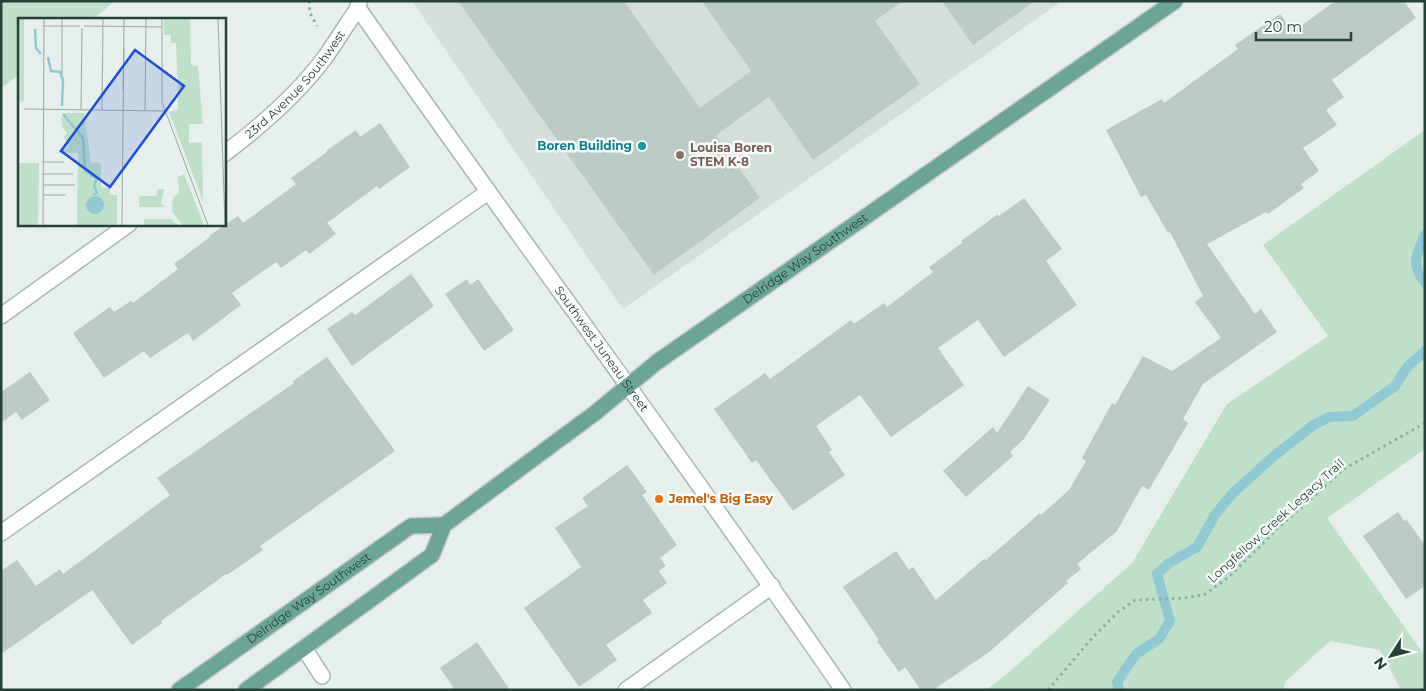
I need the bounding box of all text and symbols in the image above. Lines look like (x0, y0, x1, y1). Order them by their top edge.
scale bar (1256, 10, 1351, 42)
text: 20 m (1264, 17, 1302, 36)
inset map (18, 18, 225, 225)
street label: 23rd Avenue Southwest (242, 27, 348, 142)
place label: Boren Building (537, 138, 632, 153)
marker: Boren Building (636, 140, 648, 152)
place label: Louisa Boren STEM K-8 (690, 140, 772, 169)
marker: Louisa Boren STEM K-8 (674, 149, 686, 161)
street label: Delridge Way Southwest (740, 210, 870, 307)
street label: Southwest Juneau Street (552, 283, 652, 415)
street label: Longfellow Creek Legacy Trail (1205, 456, 1347, 586)
place label: Jemel's Big Easy (668, 491, 774, 506)
marker: Jemel's Big Easy (653, 493, 665, 505)
street label: Delridge Way Southwest (244, 549, 374, 647)
north arrow (1366, 631, 1416, 681)
text: N (1370, 654, 1391, 674)

